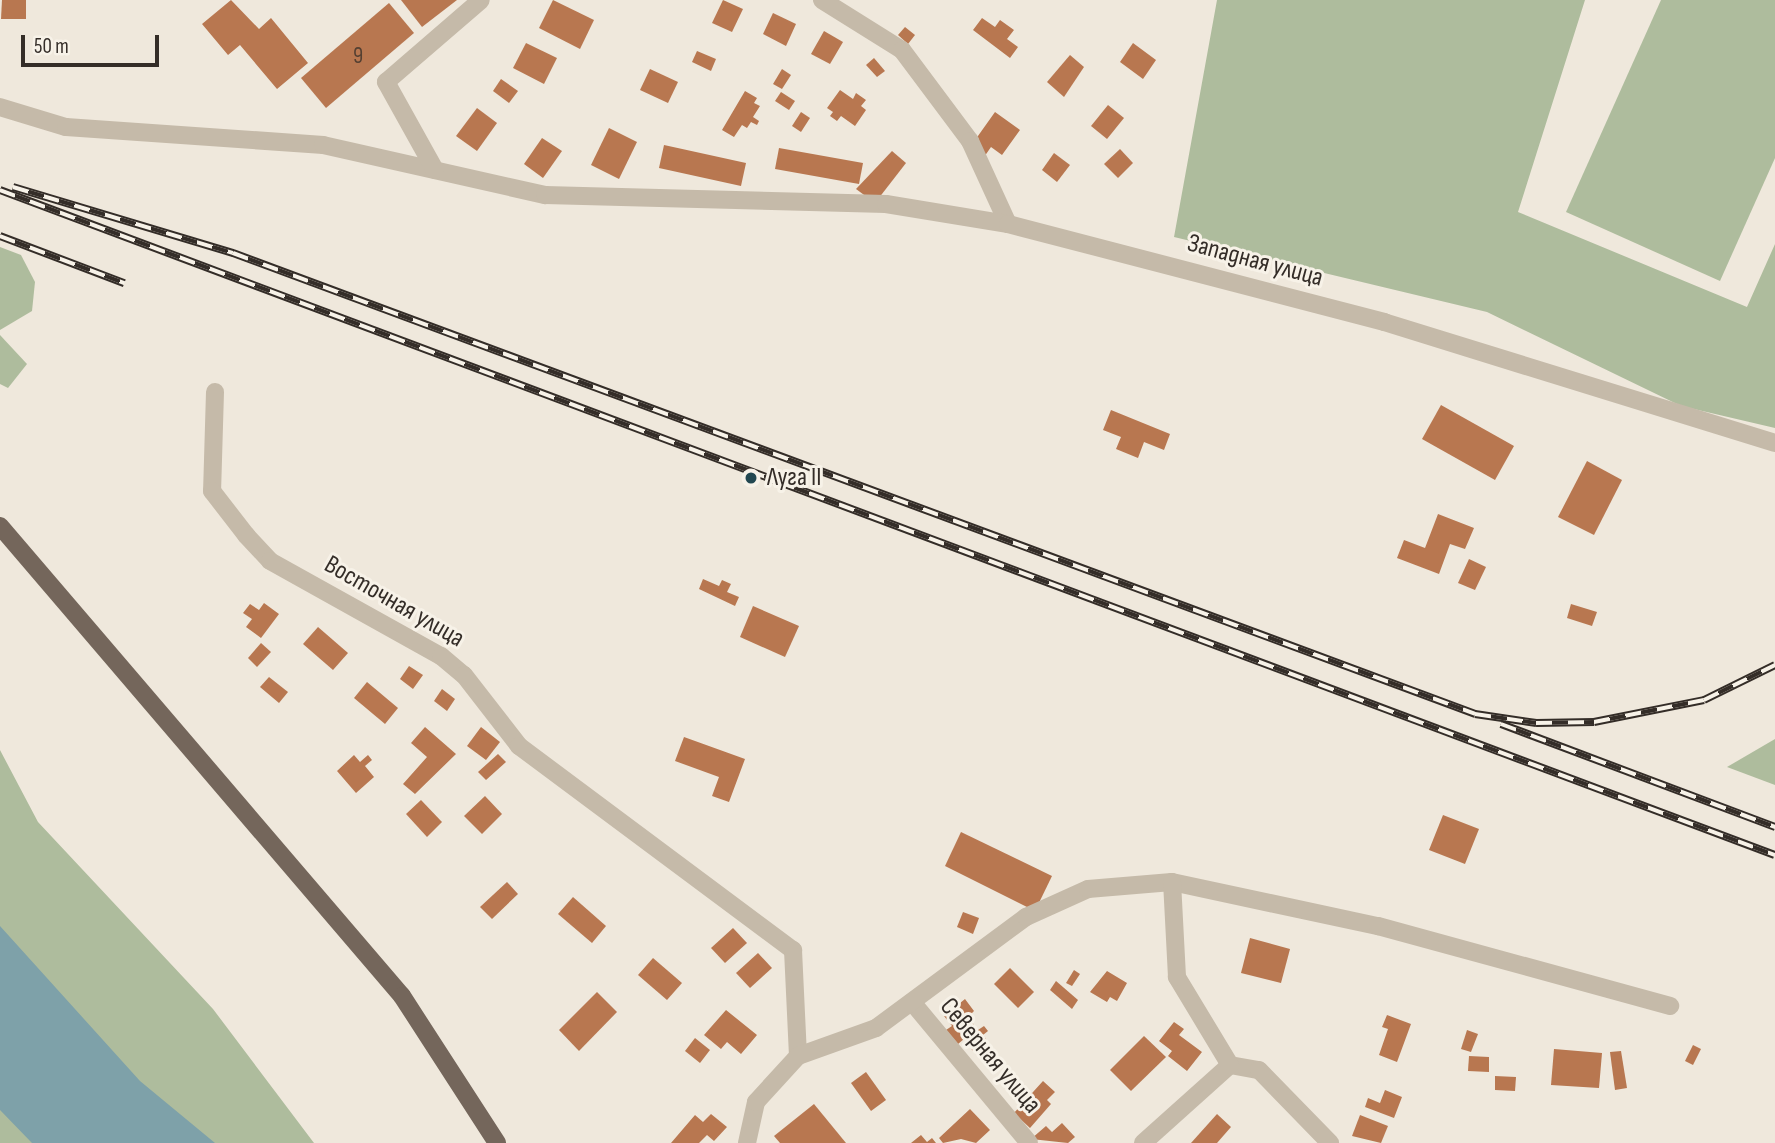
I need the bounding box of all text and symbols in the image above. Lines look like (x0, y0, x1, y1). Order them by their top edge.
scale bar (24, 21, 163, 65)
text: 50 m (34, 34, 69, 59)
house number: 9 (353, 42, 363, 70)
street label: Западная улица (1184, 228, 1326, 294)
place label: Луга II (767, 462, 822, 494)
marker: Луга II (741, 468, 761, 488)
street label: Восточная улица (318, 549, 470, 655)
street label: Северная улица (933, 992, 1047, 1120)

